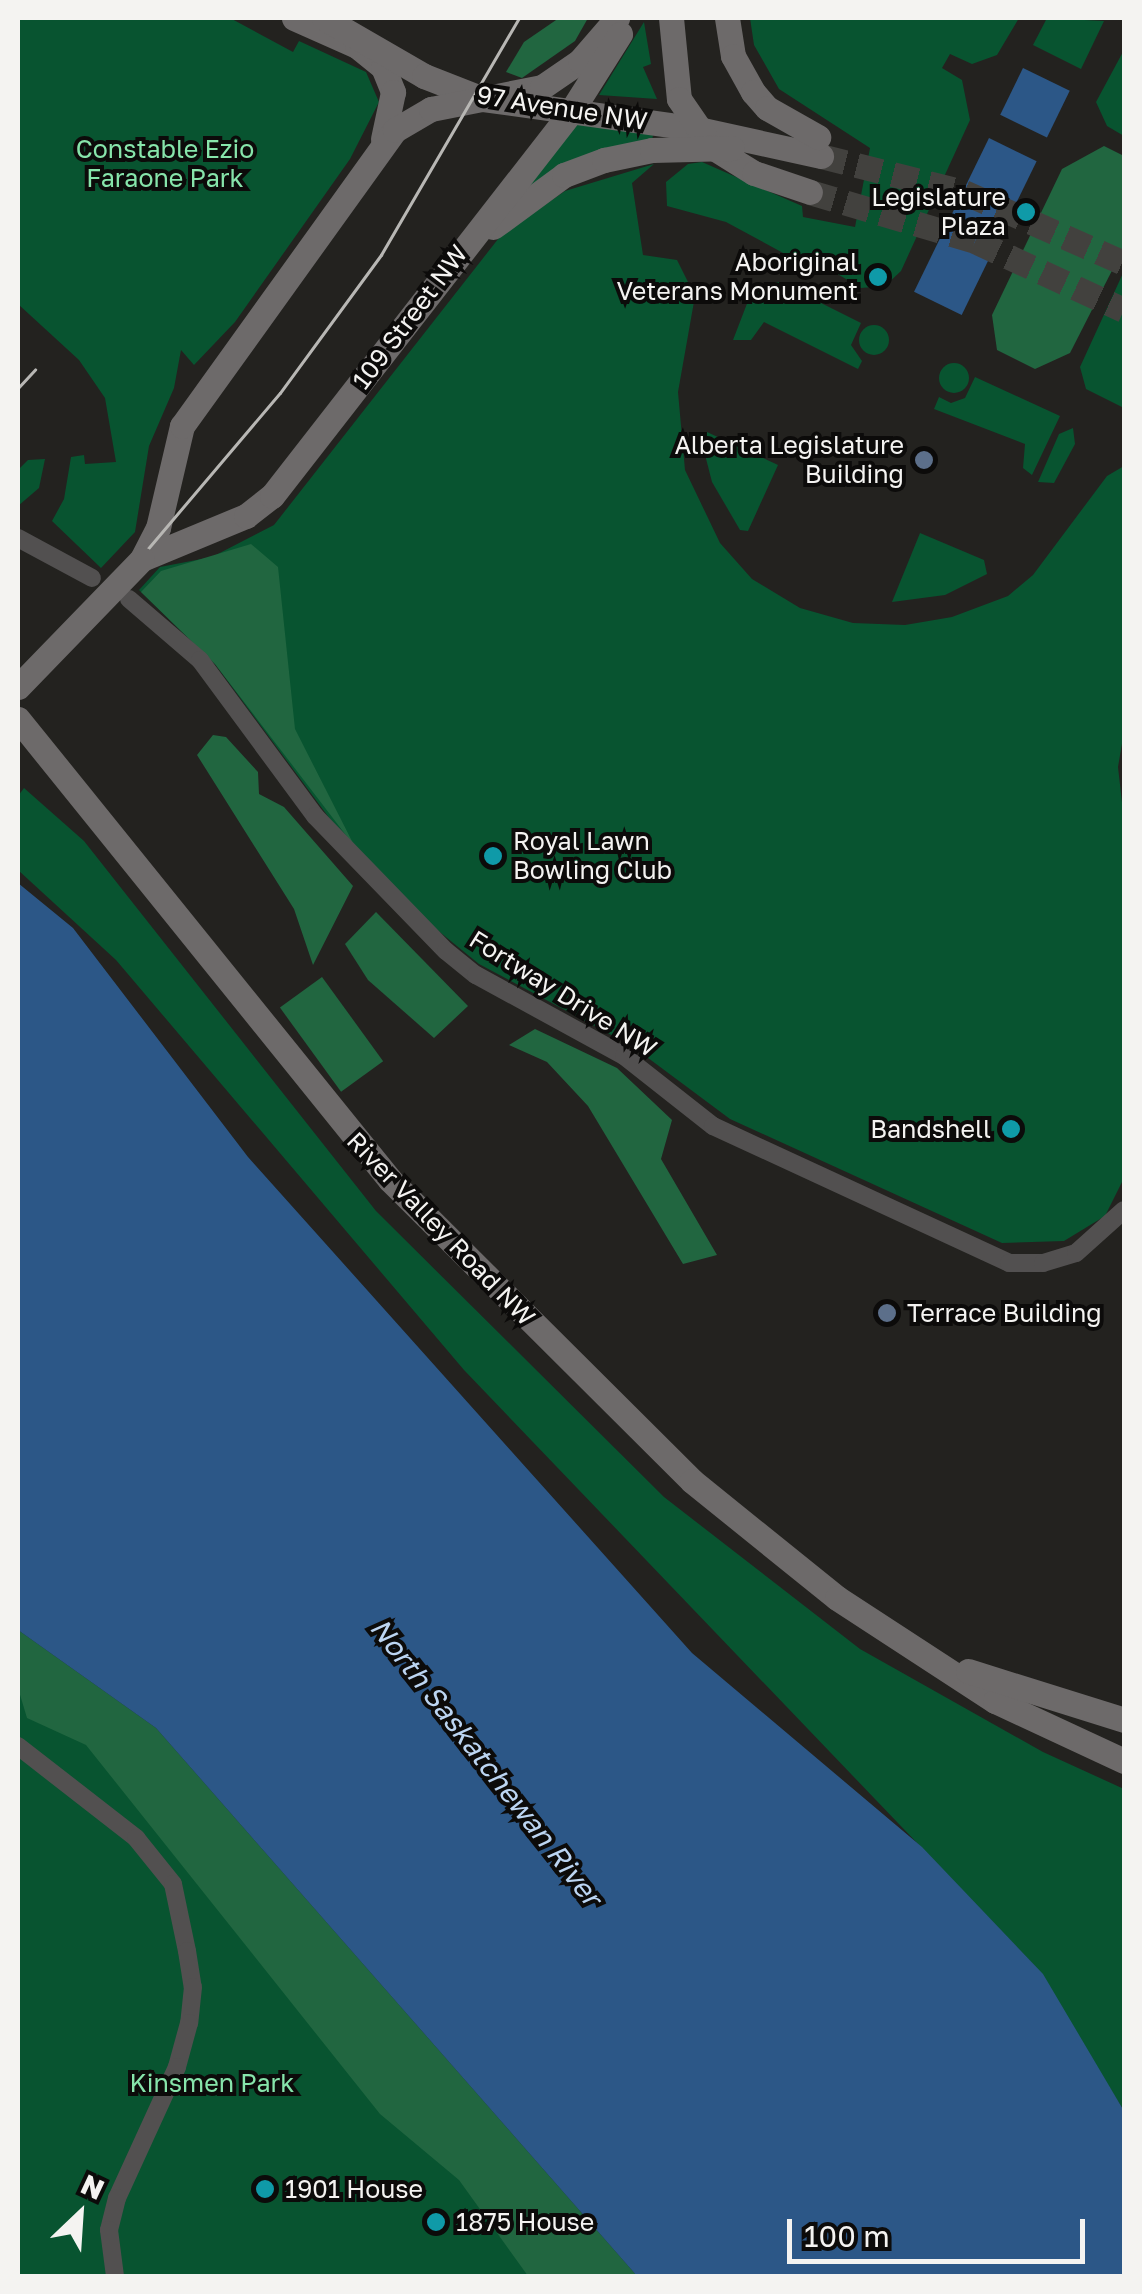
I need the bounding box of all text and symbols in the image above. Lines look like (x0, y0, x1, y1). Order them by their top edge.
street label: 97 Avenue NW (475, 80, 649, 136)
park label: Constable Ezio Faraone Park (76, 135, 254, 194)
place label: Legislature Plaza (871, 183, 1006, 242)
marker: Legislature Plaza (1015, 201, 1037, 223)
street label: 109 Street NW (346, 239, 474, 395)
place label: Aboriginal Veterans Monument (617, 248, 858, 307)
marker: Aboriginal Veterans Monument (867, 266, 889, 288)
place label: Alberta Legislature Building (674, 431, 904, 490)
marker: Alberta Legislature Building (913, 449, 935, 471)
place label: Royal Lawn Bowling Club (513, 827, 672, 886)
marker: Royal Lawn Bowling Club (482, 845, 504, 867)
street label: Fortway Drive NW (464, 924, 662, 1064)
place label: Bandshell (870, 1114, 991, 1144)
marker: Bandshell (1000, 1118, 1022, 1140)
street label: River Valley Road NW (341, 1126, 541, 1332)
place label: Terrace Building (907, 1298, 1102, 1328)
marker: Terrace Building (876, 1302, 898, 1324)
water label: North Saskatchewan River (363, 1612, 609, 1912)
park label: Kinsmen Park (130, 2068, 294, 2098)
north arrow (30, 2164, 130, 2264)
text: N (76, 2167, 110, 2206)
place label: 1901 House (285, 2174, 423, 2204)
marker: 1901 House (254, 2178, 276, 2200)
scale bar (792, 2199, 1090, 2261)
place label: 1875 House (456, 2207, 594, 2237)
marker: 1875 House (425, 2211, 447, 2233)
text: 100 m (804, 2218, 890, 2254)

